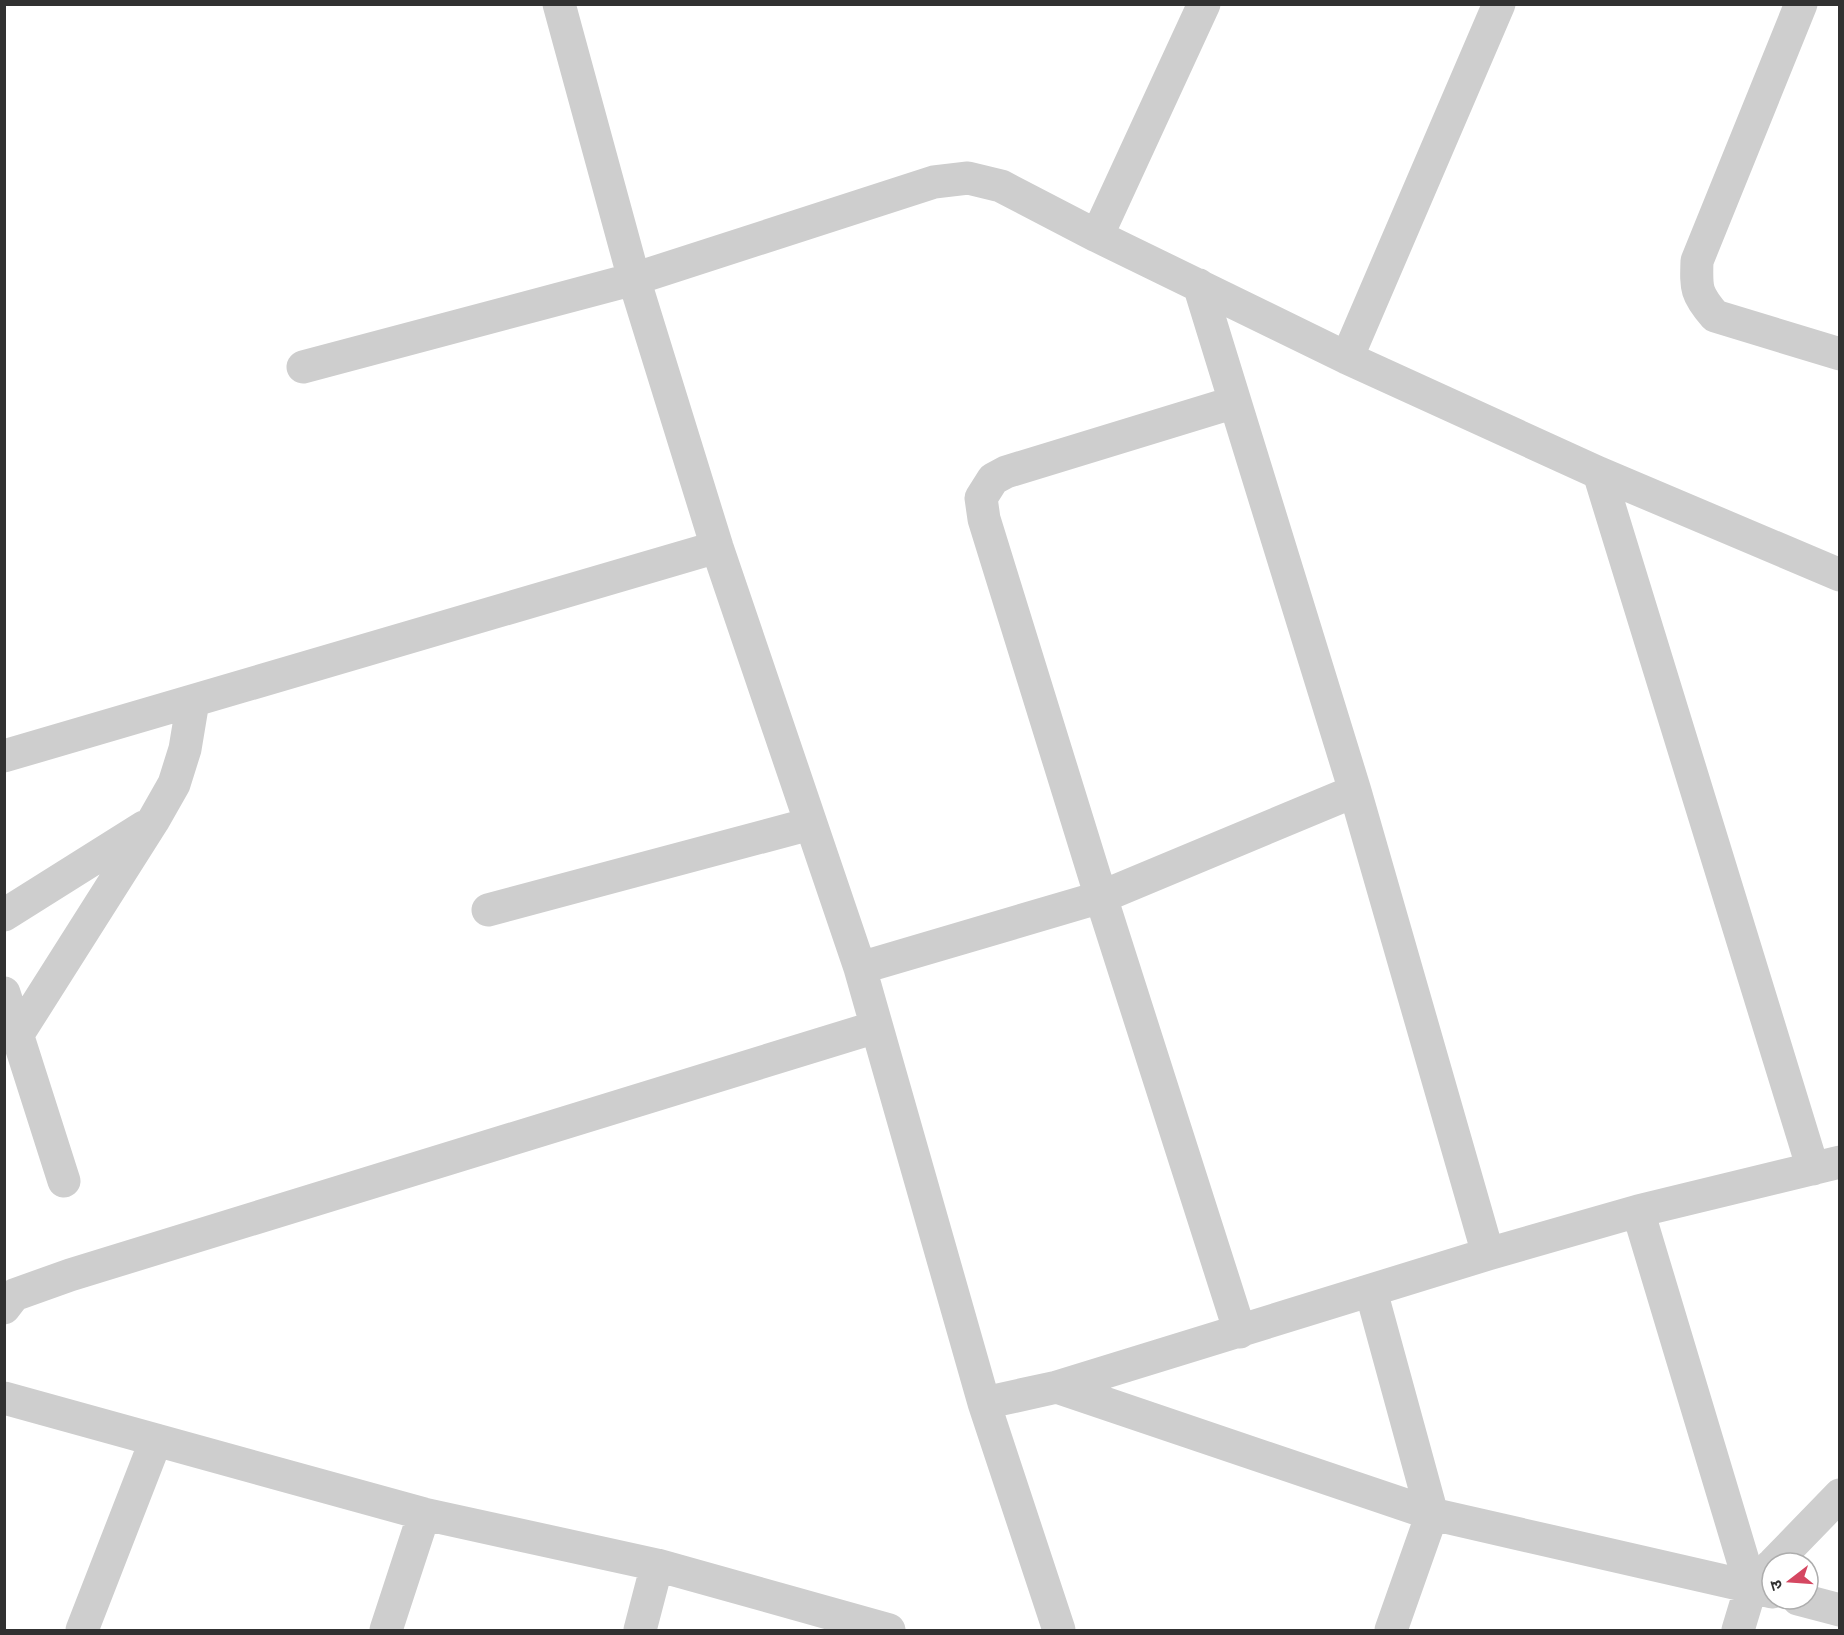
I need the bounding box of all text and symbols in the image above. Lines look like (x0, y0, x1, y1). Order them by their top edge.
north arrow (1760, 1551, 1820, 1611)
text: उ (1765, 1578, 1786, 1593)

